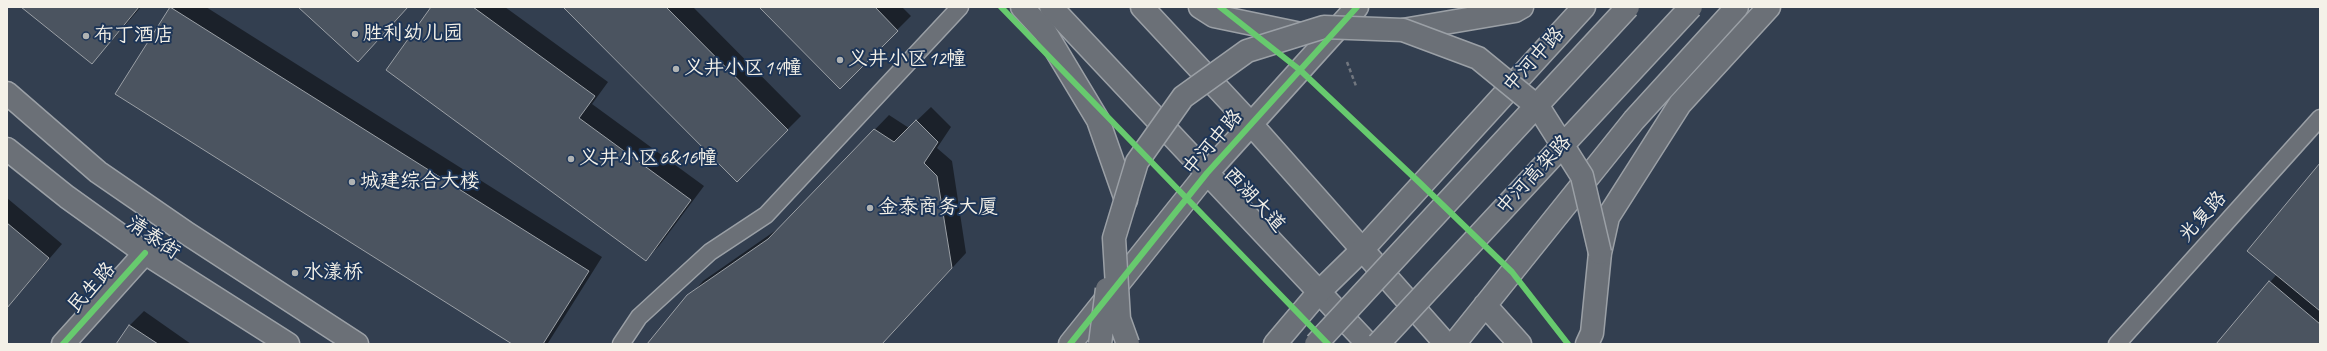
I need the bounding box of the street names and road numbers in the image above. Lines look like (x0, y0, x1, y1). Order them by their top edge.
street label: 中河中路 (1498, 22, 1570, 98)
street label: 中河中路 (1178, 105, 1248, 181)
street label: 中河高架路 (1491, 130, 1577, 220)
street label: 西湖大道 (1218, 163, 1290, 237)
street label: 光复路 (2174, 187, 2232, 247)
street label: 清泰街 (121, 211, 185, 265)
street label: 民生路 (63, 258, 121, 318)

